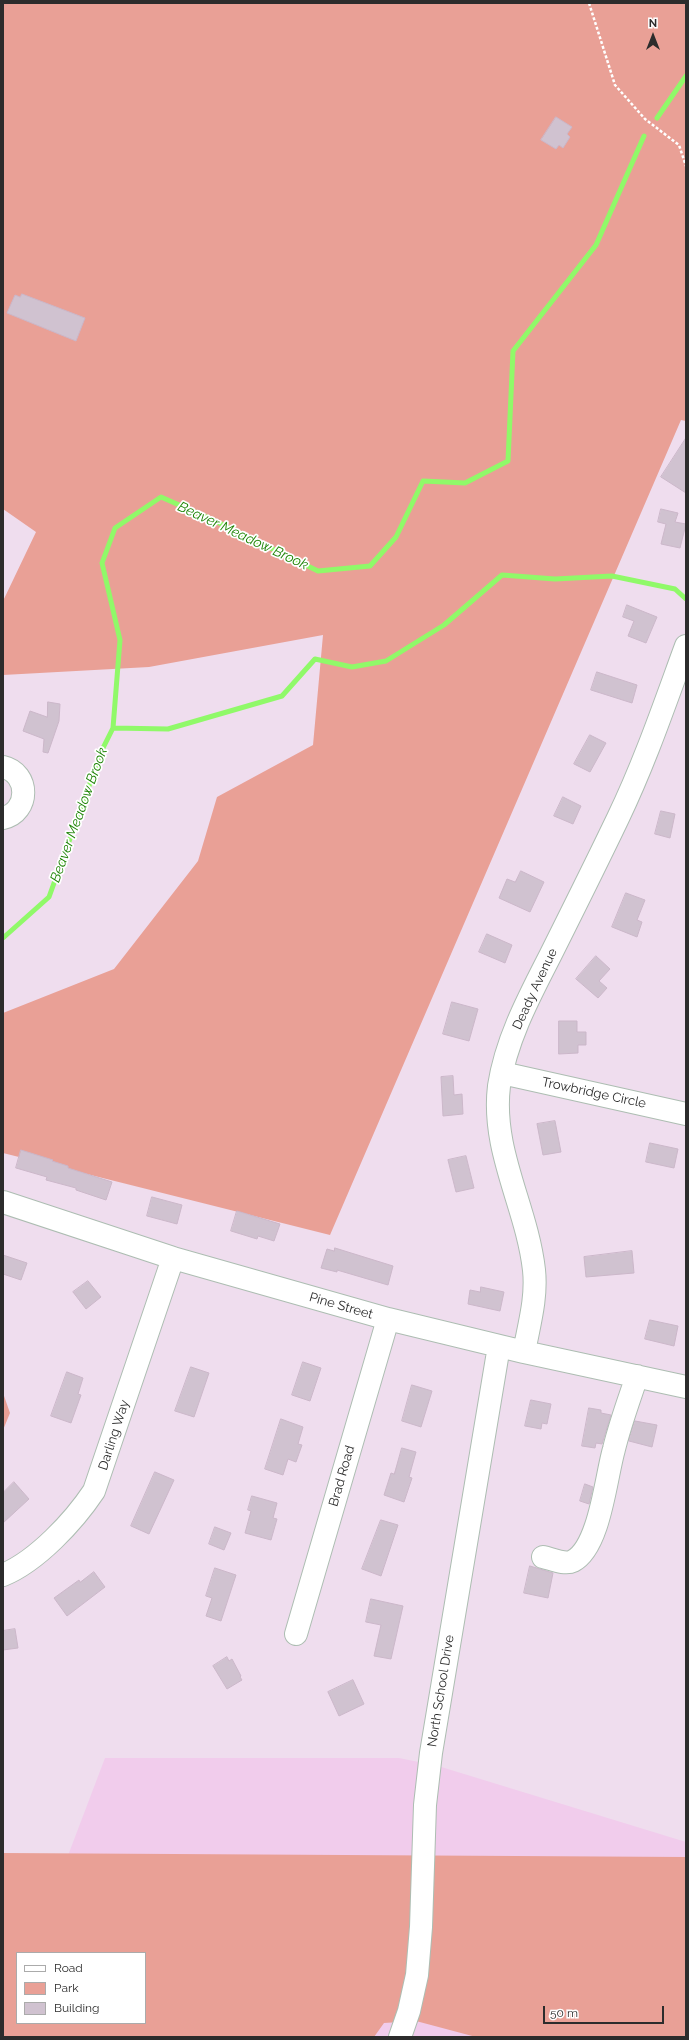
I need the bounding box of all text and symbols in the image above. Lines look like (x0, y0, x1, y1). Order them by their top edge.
north arrow (633, 16, 673, 56)
text: N (649, 17, 657, 30)
water label: Beaver Meadow Brook (175, 498, 311, 574)
water label: Beaver Meadow Brook (47, 745, 111, 885)
street label: Deady Avenue (509, 946, 561, 1032)
street label: Trowbridge Circle (540, 1074, 648, 1112)
street label: Pine Street (307, 1289, 375, 1323)
street label: Darling Way (95, 1398, 133, 1472)
street label: Brad Road (326, 1444, 358, 1508)
street label: North School Drive (424, 1634, 458, 1748)
legend (16, 1952, 146, 2024)
text: Road (54, 1961, 83, 1975)
text: Park (54, 1981, 79, 1995)
scale bar (545, 1998, 666, 2024)
text: Building (54, 2001, 100, 2015)
text: 50 m (550, 2006, 578, 2020)

